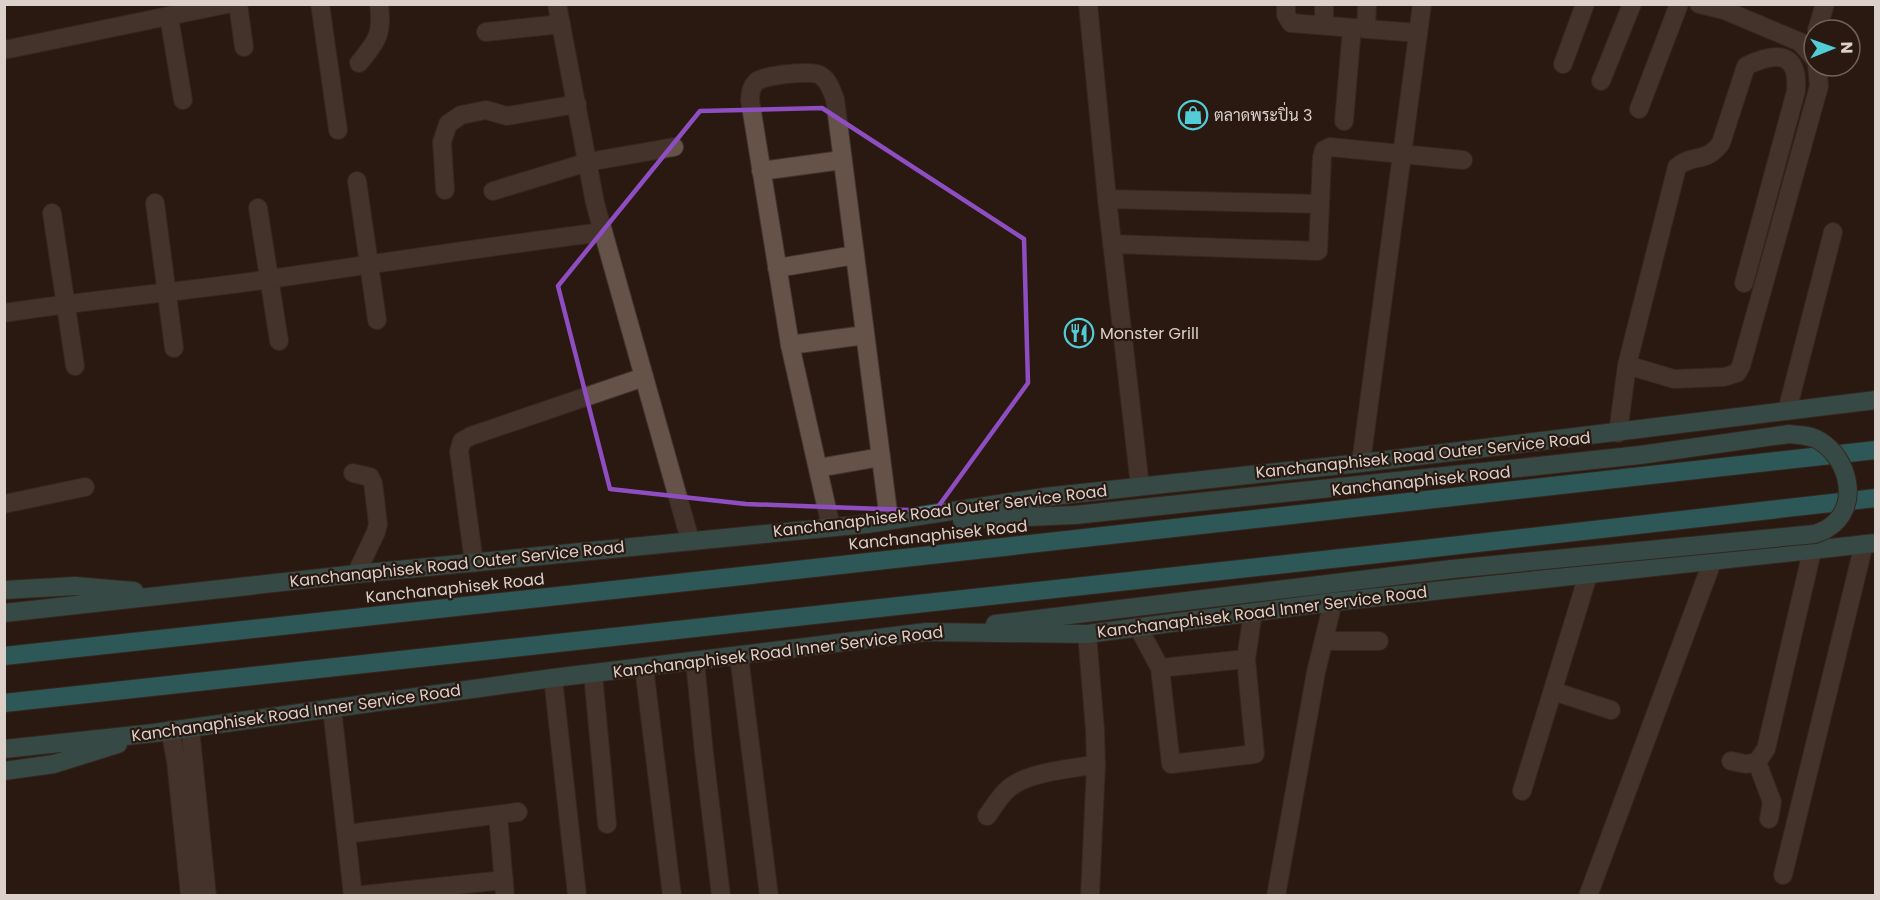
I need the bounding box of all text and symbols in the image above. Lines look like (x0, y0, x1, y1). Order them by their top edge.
north arrow (1802, 18, 1862, 78)
text: N (1835, 42, 1858, 54)
shop icon: ตลาดพระปิ่น 3 (1177, 99, 1209, 131)
place label: ตลาดพระปิ่น 3 (1214, 101, 1312, 127)
restaurant icon: Monster Grill (1063, 317, 1095, 349)
place label: Monster Grill (1100, 322, 1199, 345)
street label: Kanchanaphisek Road Outer Service Road (1255, 428, 1591, 482)
street label: Kanchanaphisek Road (1331, 462, 1511, 500)
street label: Kanchanaphisek Road Outer Service Road (772, 481, 1108, 541)
street label: Kanchanaphisek Road (848, 516, 1028, 554)
street label: Kanchanaphisek Road Outer Service Road (289, 537, 625, 591)
street label: Kanchanaphisek Road (365, 569, 545, 607)
street label: Kanchanaphisek Road Inner Service Road (1096, 580, 1428, 644)
street label: Kanchanaphisek Road Inner Service Road (612, 620, 944, 684)
street label: Kanchanaphisek Road Inner Service Road (130, 678, 462, 748)

